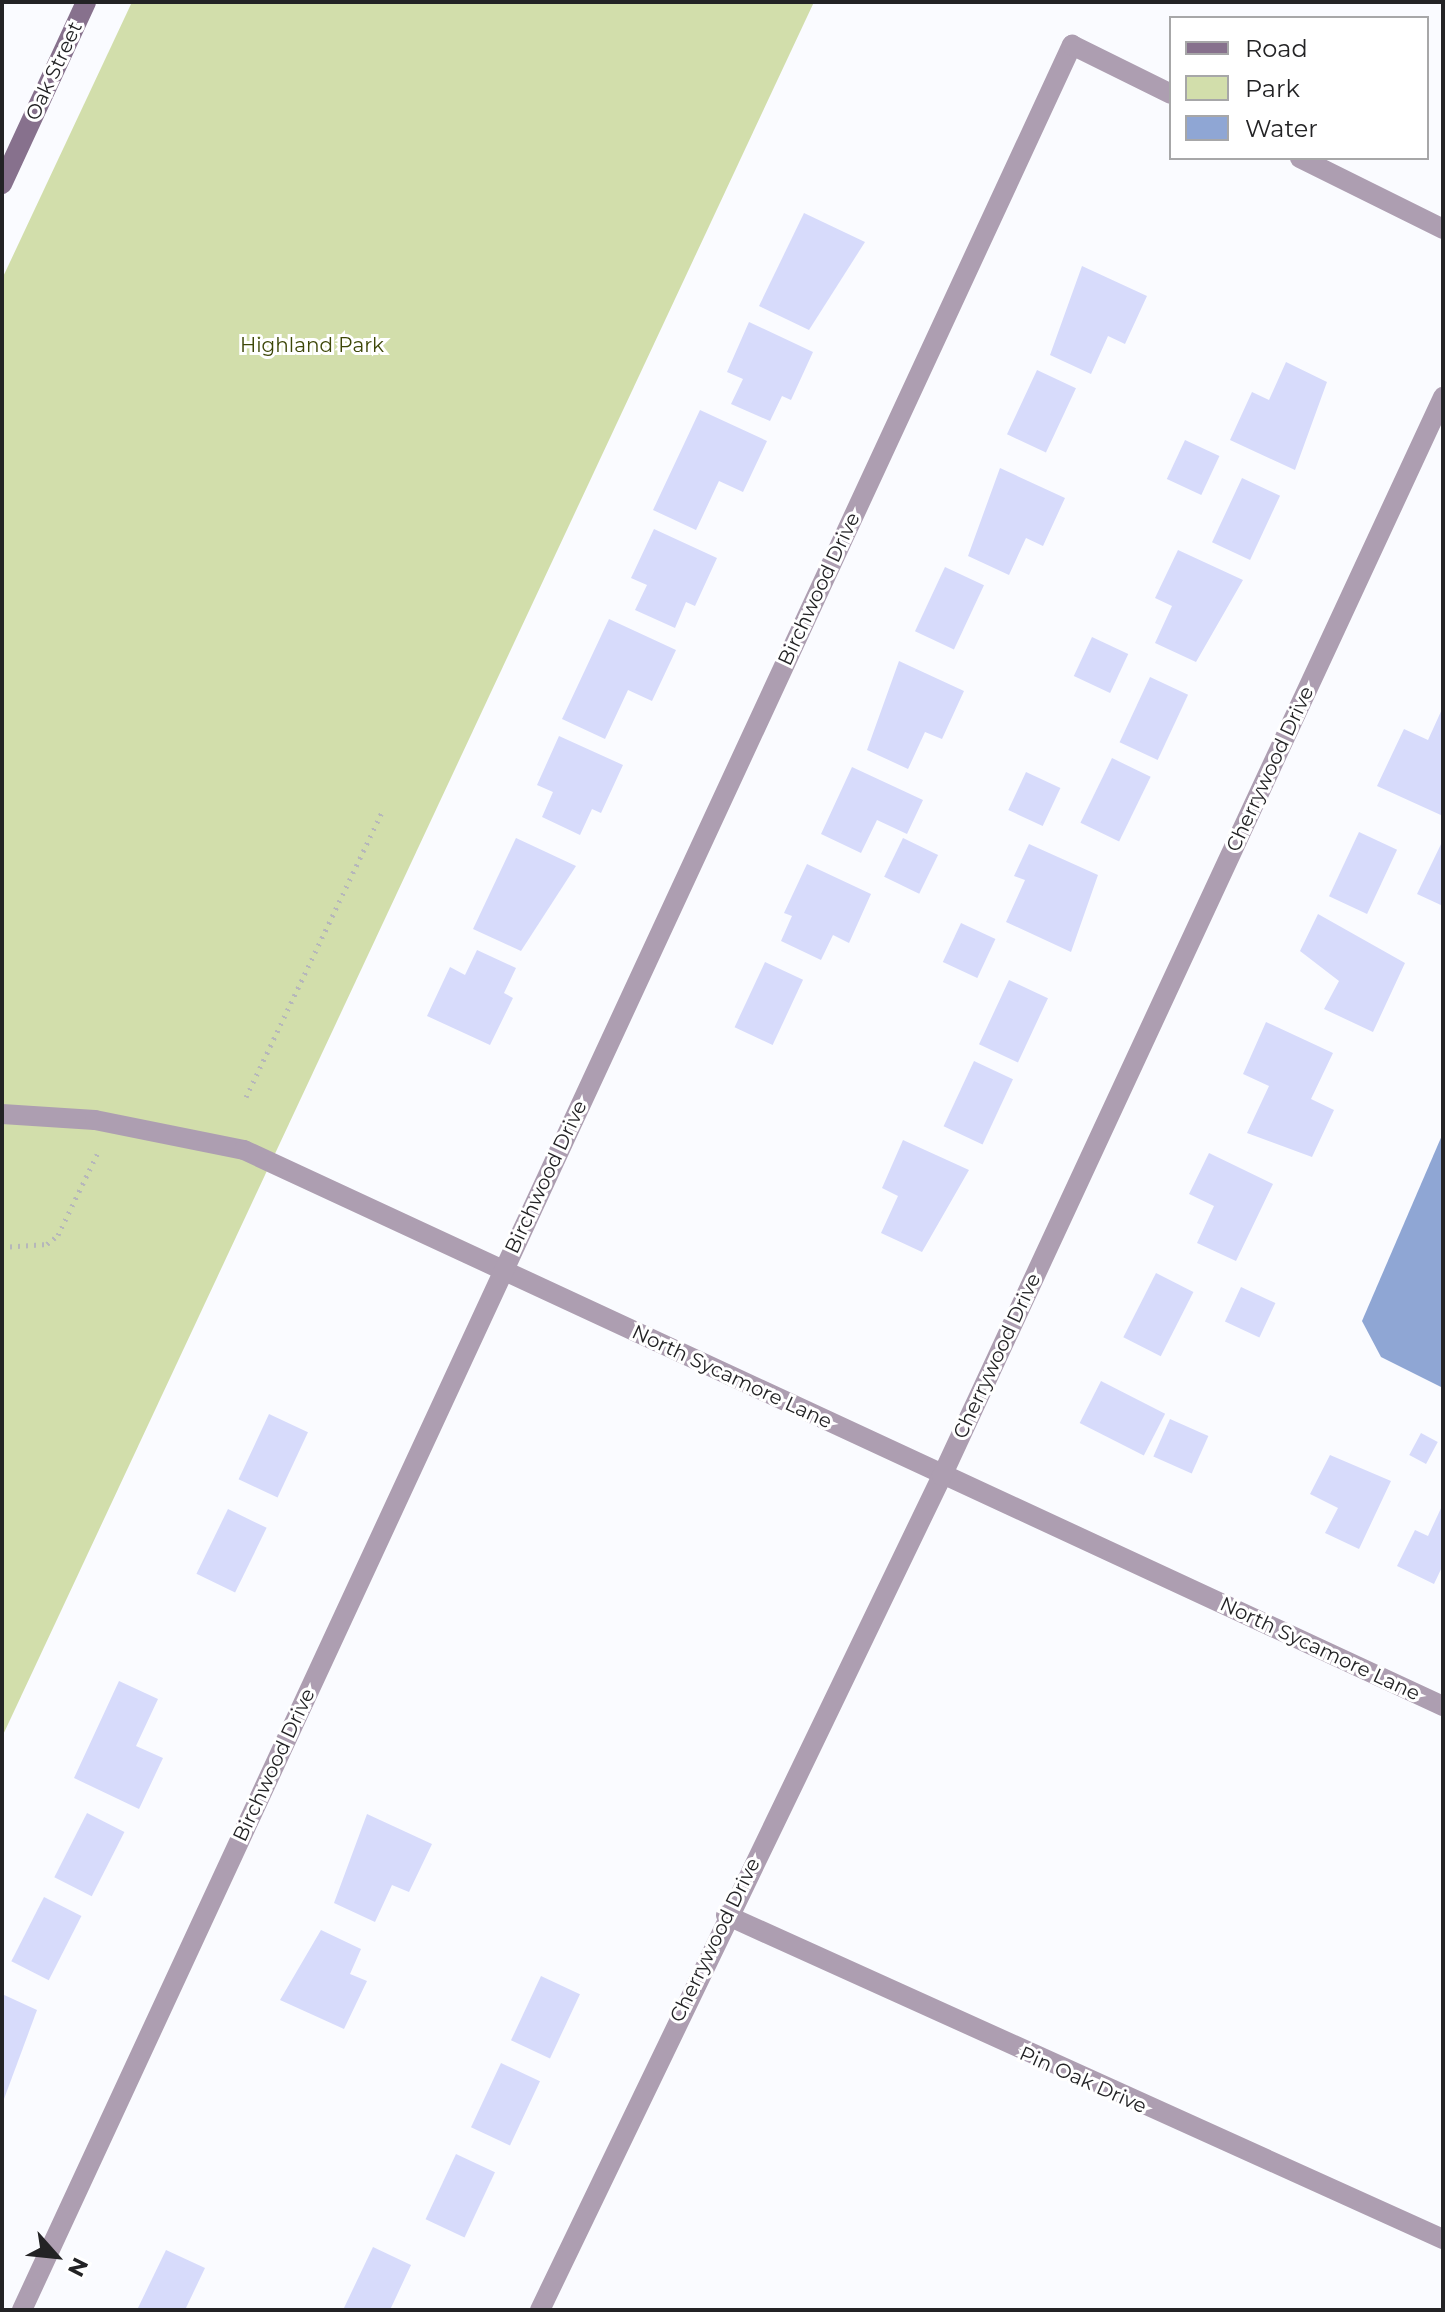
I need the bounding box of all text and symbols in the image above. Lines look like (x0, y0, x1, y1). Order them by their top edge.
legend (1169, 16, 1429, 160)
street label: Oak Street (21, 18, 87, 124)
text: Road (1245, 34, 1308, 63)
text: Park (1245, 74, 1300, 103)
text: Water (1245, 114, 1318, 143)
park label: Highland Park (240, 333, 384, 357)
street label: Birchwood Drive (773, 509, 865, 669)
street label: Cherrywood Drive (1221, 682, 1319, 856)
street label: Birchwood Drive (500, 1097, 592, 1257)
street label: Cherrywood Drive (948, 1269, 1046, 1443)
street label: North Sycamore Lane (628, 1320, 836, 1434)
street label: North Sycamore Lane (1216, 1592, 1424, 1706)
street label: Birchwood Drive (228, 1685, 320, 1845)
street label: Cherrywood Drive (665, 1854, 765, 2026)
street label: Pin Oak Drive (1016, 2041, 1150, 2119)
north arrow (16, 2216, 96, 2296)
text: N (62, 2253, 94, 2281)

